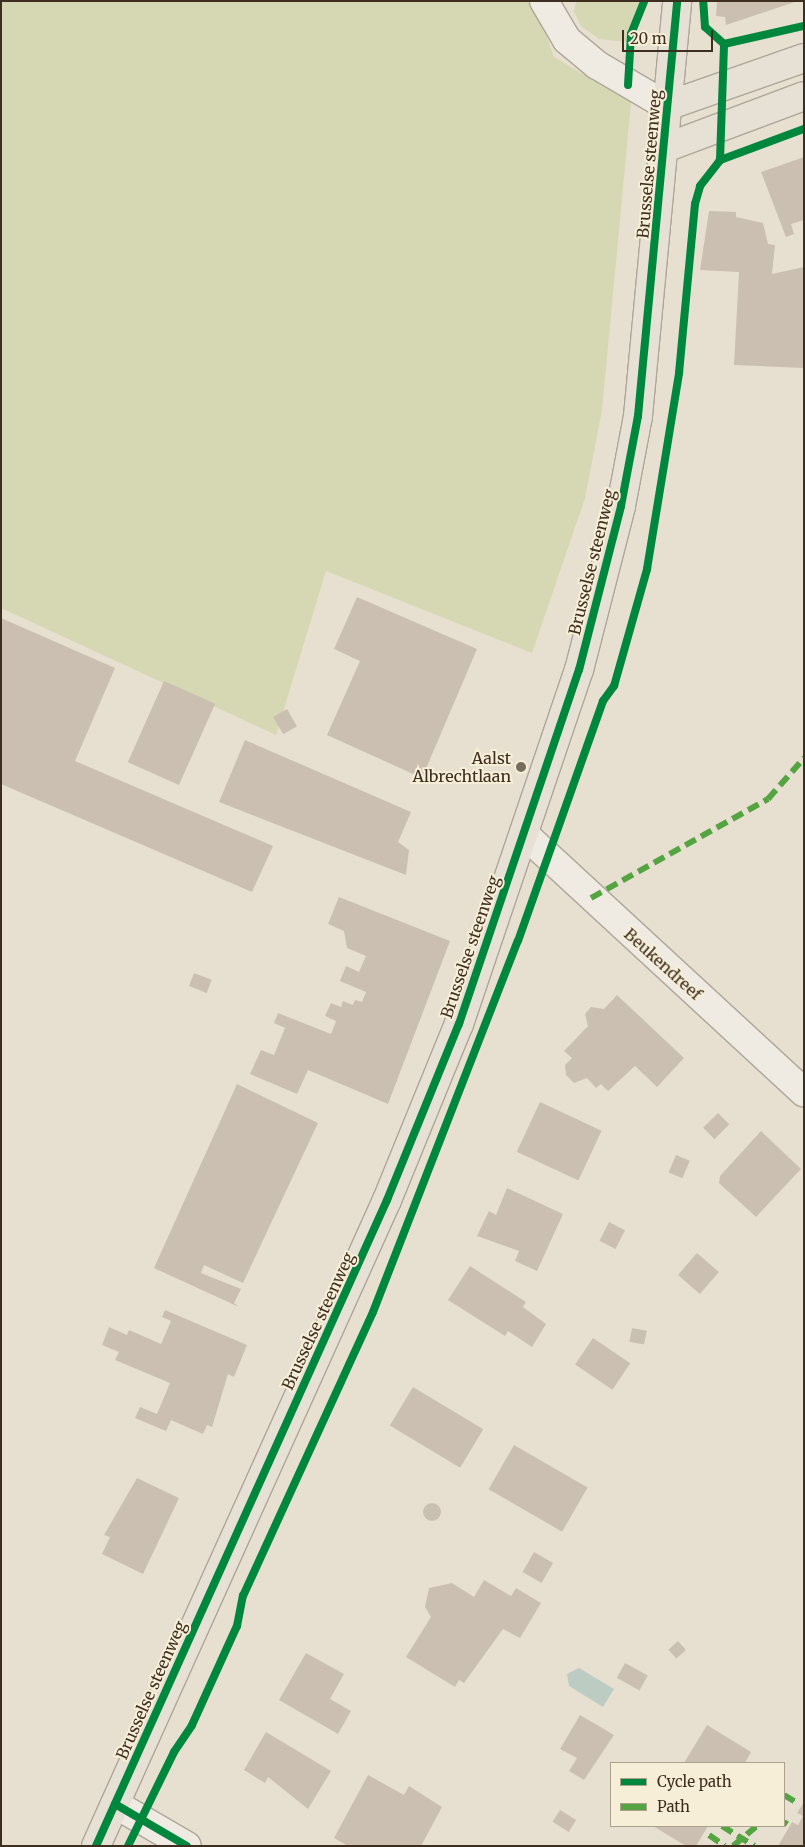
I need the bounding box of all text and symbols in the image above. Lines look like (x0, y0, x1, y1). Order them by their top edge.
scale bar (625, 20, 716, 52)
text: 20 m (630, 29, 667, 48)
street label: Brusselse steenweg (633, 89, 665, 239)
street label: Brusselse steenweg (565, 487, 619, 637)
place label: Aalst Albrechtlaan (412, 748, 511, 786)
marker: Aalst Albrechtlaan (515, 761, 527, 773)
street label: Brusselse steenweg (437, 873, 503, 1021)
street label: Beukendreef (620, 924, 706, 1004)
street label: Brusselse steenweg (278, 1249, 358, 1393)
street label: Brusselse steenweg (112, 1618, 190, 1762)
legend (610, 1762, 785, 1827)
text: Cycle path (657, 1772, 732, 1791)
text: Path (657, 1797, 690, 1816)

